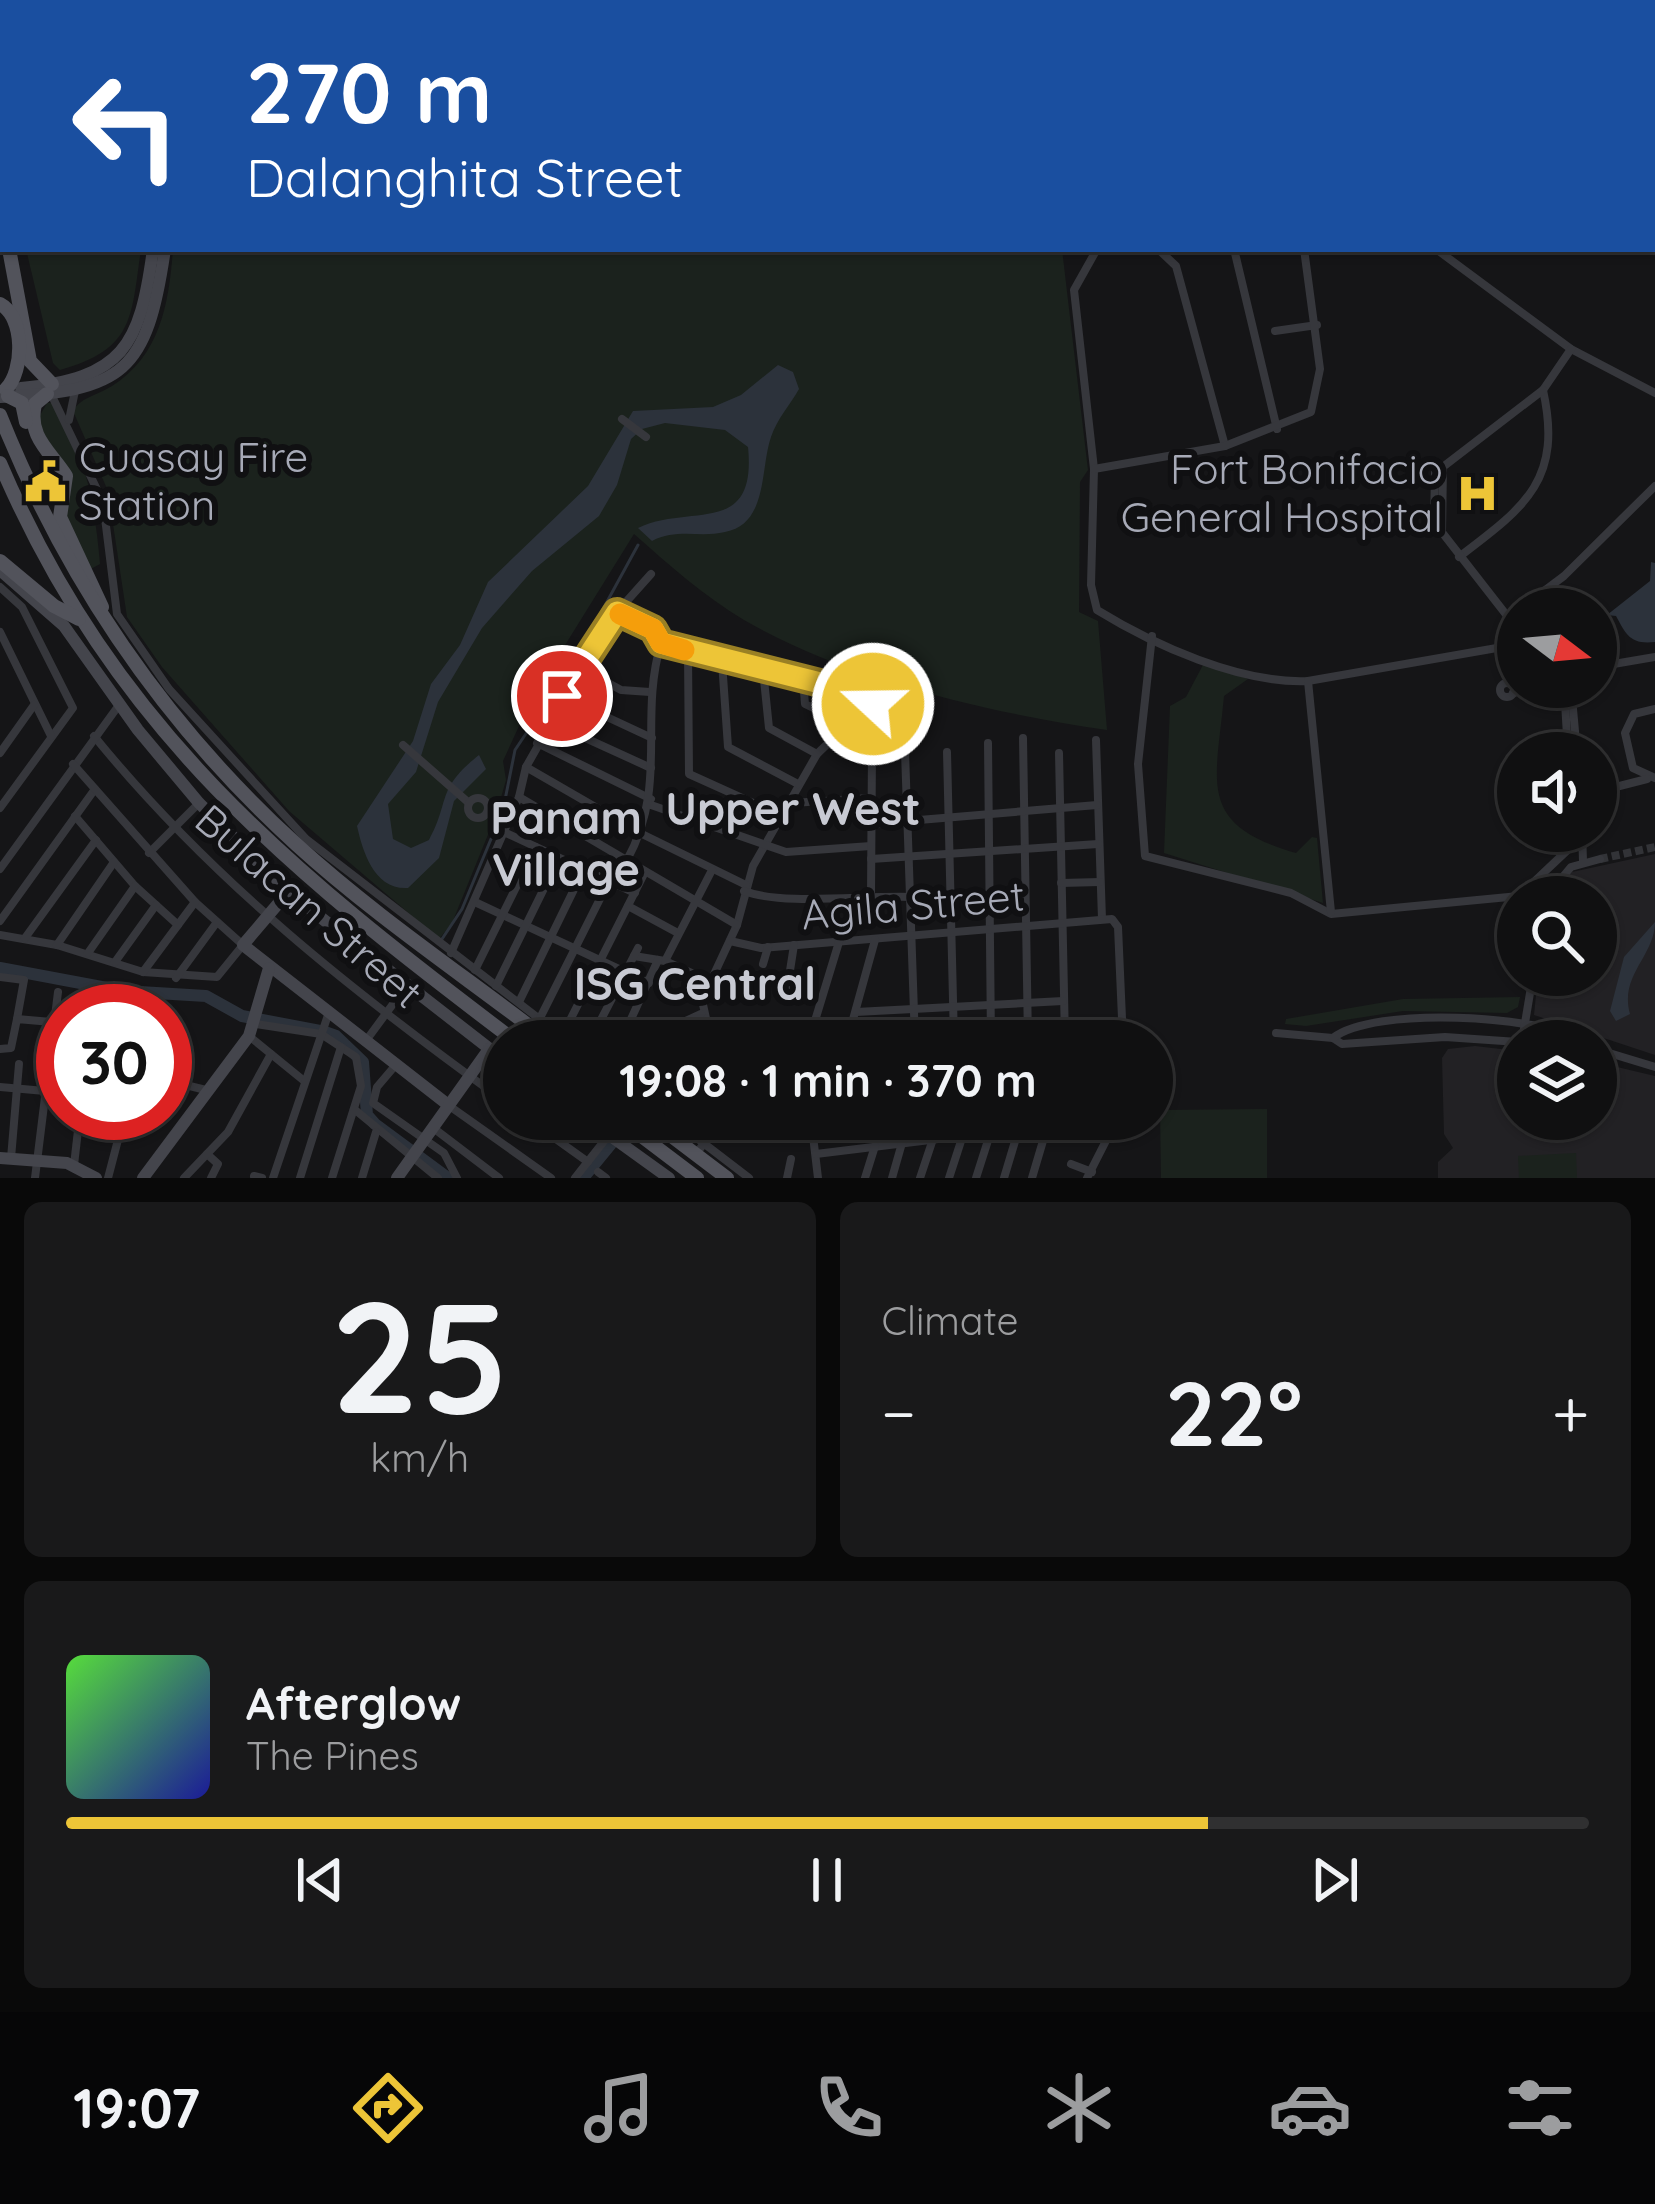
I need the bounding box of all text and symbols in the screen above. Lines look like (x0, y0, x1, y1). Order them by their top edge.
text: 270 m (246, 39, 492, 144)
icon: left (48, 48, 204, 204)
text: Dalanghita Street (246, 143, 683, 211)
place label: Cuasay Fire Station (79, 430, 308, 531)
place label: Fort Bonifacio General Hospital (1121, 442, 1443, 543)
public building icon: Cuasay Fire Station (22, 458, 68, 504)
hospital icon: Fort Bonifacio General Hospital (1454, 470, 1500, 516)
north arrow (1497, 588, 1617, 708)
map controls (1497, 588, 1617, 1140)
position arrow (810, 641, 936, 767)
pin (511, 645, 613, 747)
icon: arrive (529, 663, 595, 729)
button: sound (1497, 732, 1617, 852)
district label: Upper West (665, 780, 921, 836)
district label: Panam Village (490, 789, 642, 897)
street label: Bulacan Street (185, 792, 434, 1019)
street label: Agila Street (799, 868, 1027, 941)
button: search (1497, 876, 1617, 996)
district label: ISG Central (574, 955, 816, 1011)
speed limit sign: 30 (36, 984, 192, 1140)
button: layers (1497, 1020, 1617, 1140)
text: 19:08 · 1 min · 370 m (619, 1052, 1037, 1108)
text: 25 (330, 1257, 509, 1452)
text: Climate (882, 1296, 1019, 1345)
text: 22° (1165, 1356, 1303, 1469)
text: − (882, 1371, 916, 1454)
text: + (1552, 1371, 1589, 1454)
text: km/h (370, 1433, 469, 1482)
text: Afterglow (246, 1675, 461, 1731)
text: The Pines (246, 1731, 419, 1780)
icon: previous (287, 1847, 353, 1913)
icon: pause (794, 1847, 860, 1913)
icon: next (1302, 1847, 1368, 1913)
icon: directions (346, 2066, 430, 2150)
icon: music (577, 2066, 661, 2150)
icon: phone (807, 2066, 891, 2150)
icon: climate (1037, 2066, 1121, 2150)
icon: car (1268, 2066, 1352, 2150)
icon: filters (1498, 2066, 1582, 2150)
text: 19:07 (73, 2074, 200, 2142)

